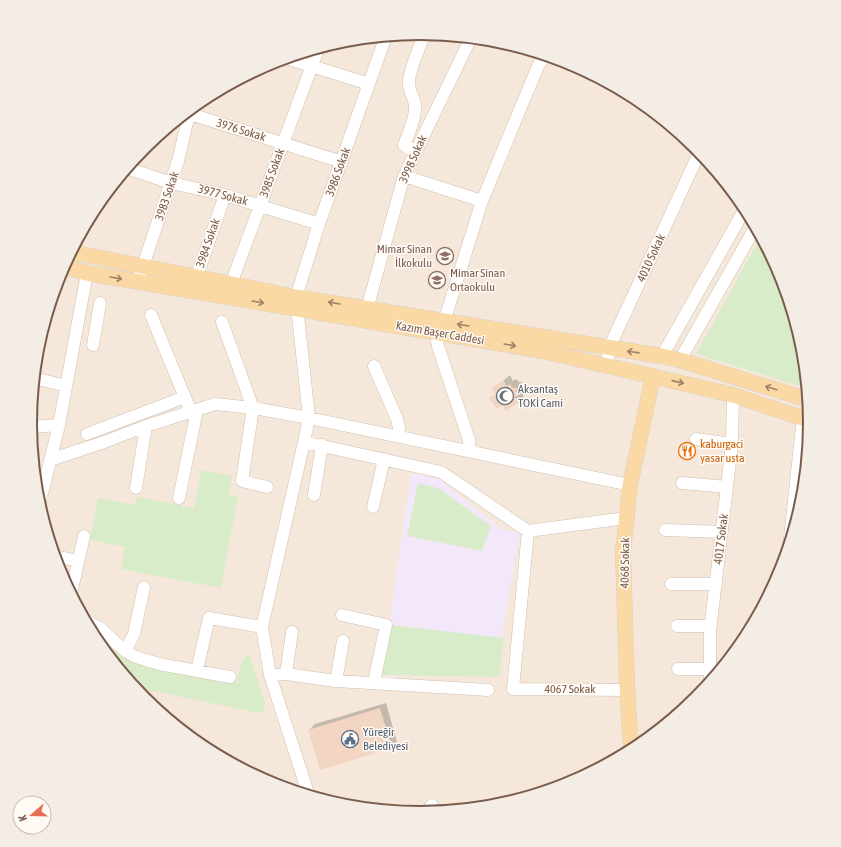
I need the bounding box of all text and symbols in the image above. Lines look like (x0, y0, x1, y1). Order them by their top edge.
street label: 3976 Sokak (215, 116, 268, 144)
street label: 3998 Sokak (396, 132, 430, 185)
street label: 3986 Sokak (323, 145, 354, 198)
street label: 3985 Sokak (257, 146, 288, 199)
street label: 3983 Sokak (152, 169, 182, 222)
street label: 3977 Sokak (197, 182, 250, 209)
street label: 3984 Sokak (193, 216, 223, 269)
street label: 4010 Sokak (634, 231, 668, 284)
place label: Mimar Sinan İlkokulu (377, 242, 432, 270)
school or university icon: Mimar Sinan İlkokulu (435, 246, 455, 266)
place label: Mimar Sinan Ortaokulu (450, 266, 505, 294)
school or university icon: Mimar Sinan Ortaokulu (427, 270, 447, 290)
one-way arrow (109, 274, 122, 282)
one-way arrow (251, 298, 264, 306)
one-way arrow (328, 299, 341, 307)
street label: Kazım Başer Caddesi (395, 318, 485, 348)
one-way arrow (457, 321, 470, 329)
one-way arrow (503, 341, 516, 349)
one-way arrow (626, 348, 639, 356)
one-way arrow (671, 379, 684, 386)
place label: Aksantaş TOKİ Cami (518, 382, 563, 410)
one-way arrow (766, 384, 778, 392)
mosque icon: Aksantaş TOKİ Cami (495, 386, 515, 406)
place label: kaburgaci yasar usta (700, 437, 744, 465)
restaurant icon: kaburgaci yasar usta (677, 441, 697, 461)
street label: 4017 Sokak (711, 512, 731, 565)
street label: 4068 Sokak (618, 537, 632, 589)
street label: 4067 Sokak (544, 682, 596, 696)
place label: Yüreğir Belediyesi (363, 725, 408, 753)
public building icon: Yüreğir Belediyesi (340, 729, 360, 749)
north arrow (12, 795, 52, 835)
text: K (16, 813, 29, 823)

